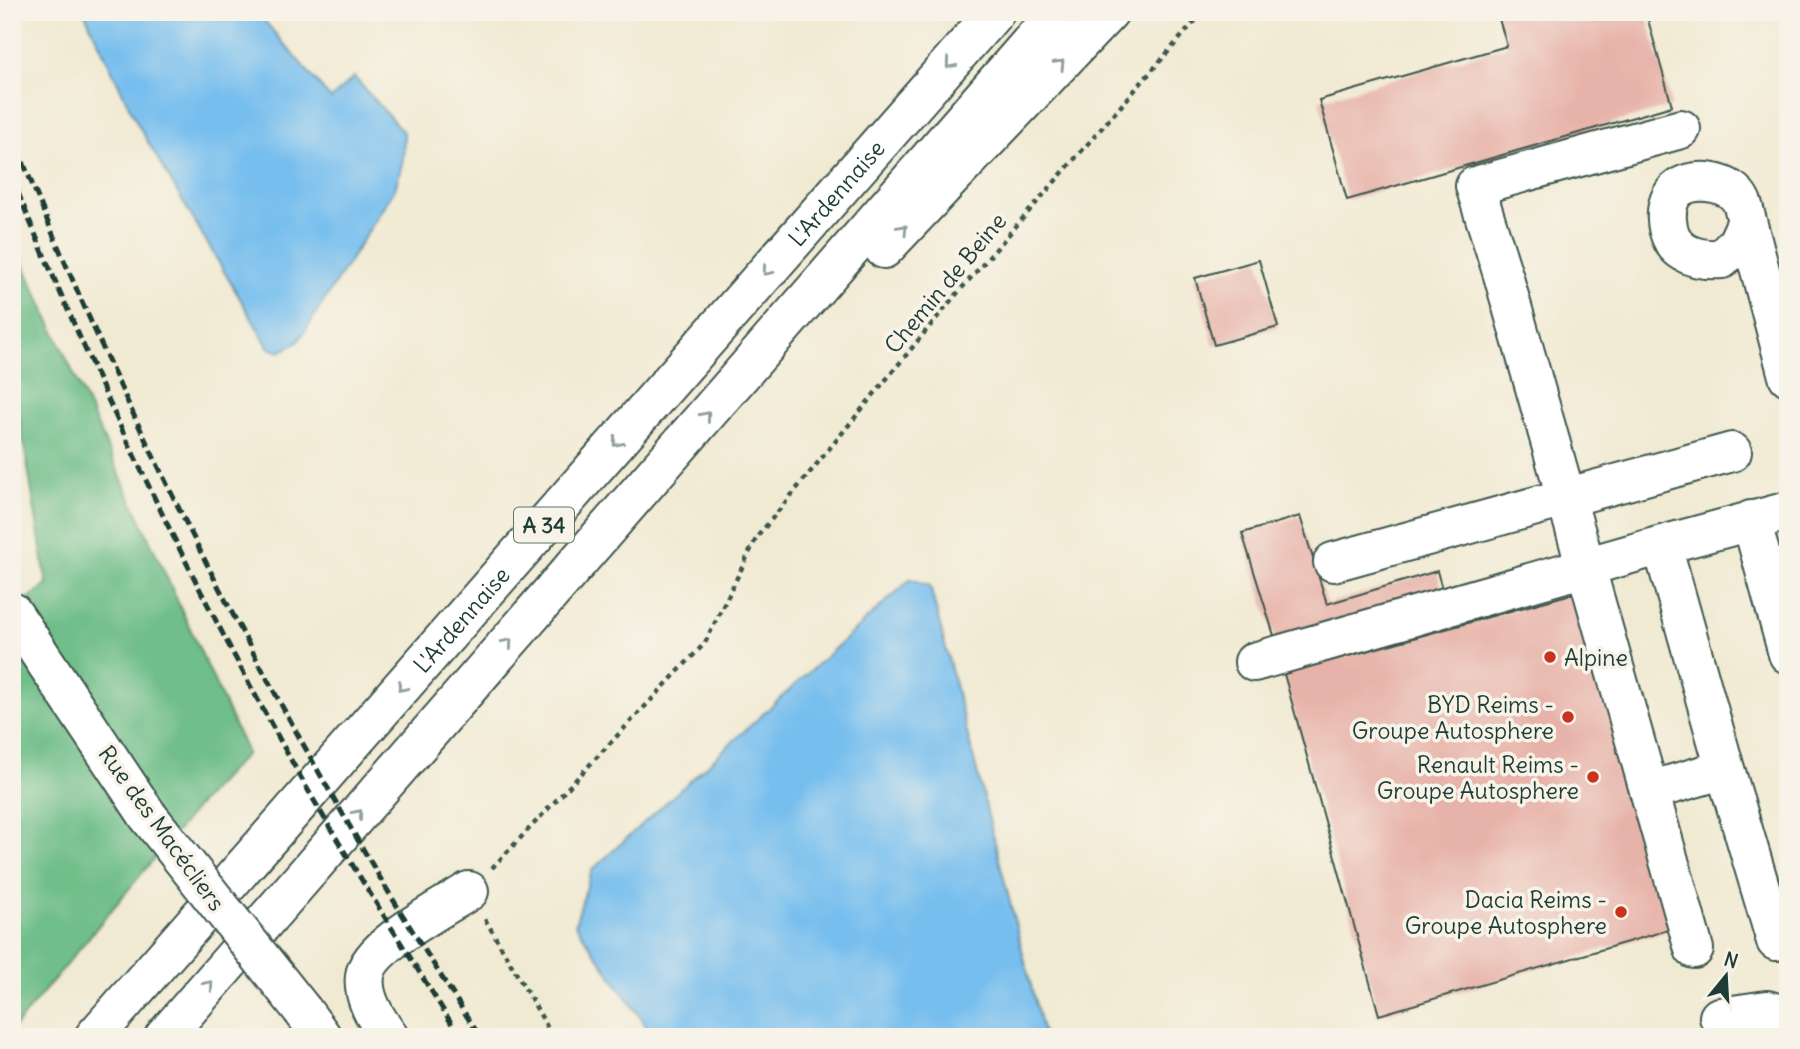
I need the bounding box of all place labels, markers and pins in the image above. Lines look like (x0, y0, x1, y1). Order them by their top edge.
place label: Alpine (1564, 643, 1628, 672)
marker: Alpine (1542, 649, 1558, 665)
place label: BYD Reims - Groupe Autosphere (1352, 690, 1554, 745)
marker: BYD Reims - Groupe Autosphere (1560, 709, 1576, 725)
place label: Renault Reims - Groupe Autosphere (1377, 750, 1579, 805)
marker: Renault Reims - Groupe Autosphere (1585, 769, 1601, 785)
place label: Dacia Reims - Groupe Autosphere (1405, 885, 1607, 940)
marker: Dacia Reims - Groupe Autosphere (1613, 904, 1629, 920)

